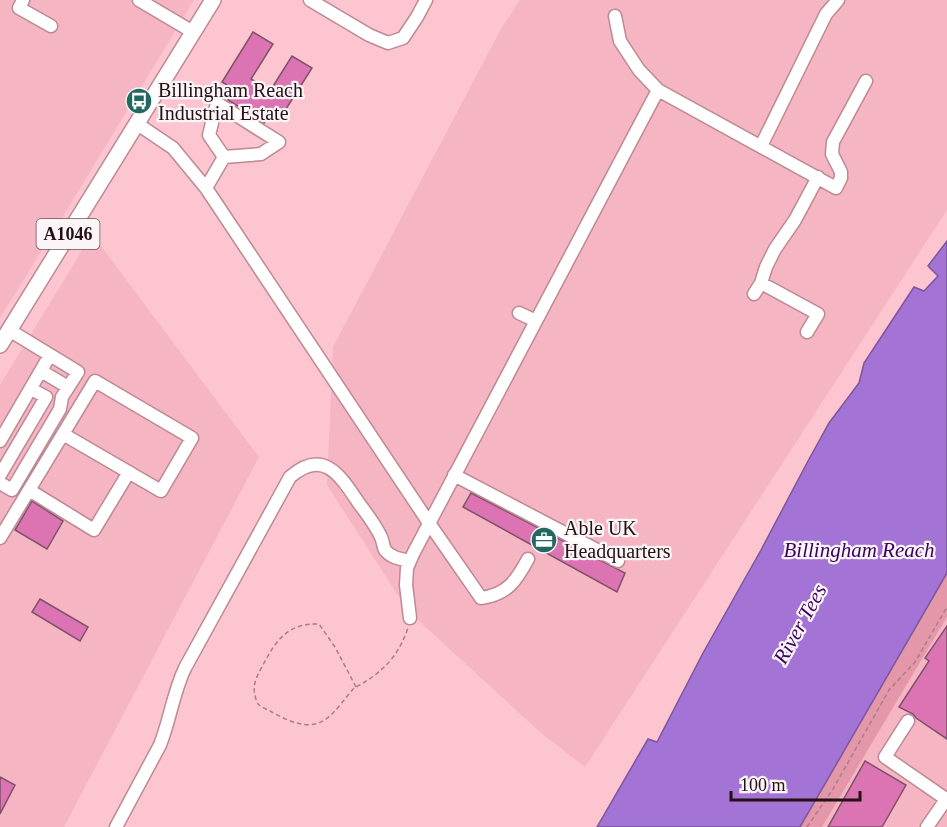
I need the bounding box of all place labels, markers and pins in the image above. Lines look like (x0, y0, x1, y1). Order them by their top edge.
place label: Billingham Reach Industrial Estate (158, 79, 303, 124)
bus stop icon: Billingham Reach Industrial Estate (124, 86, 154, 116)
place label: Able UK Headquarters (564, 517, 671, 563)
office icon: Able UK Headquarters (529, 525, 559, 555)

